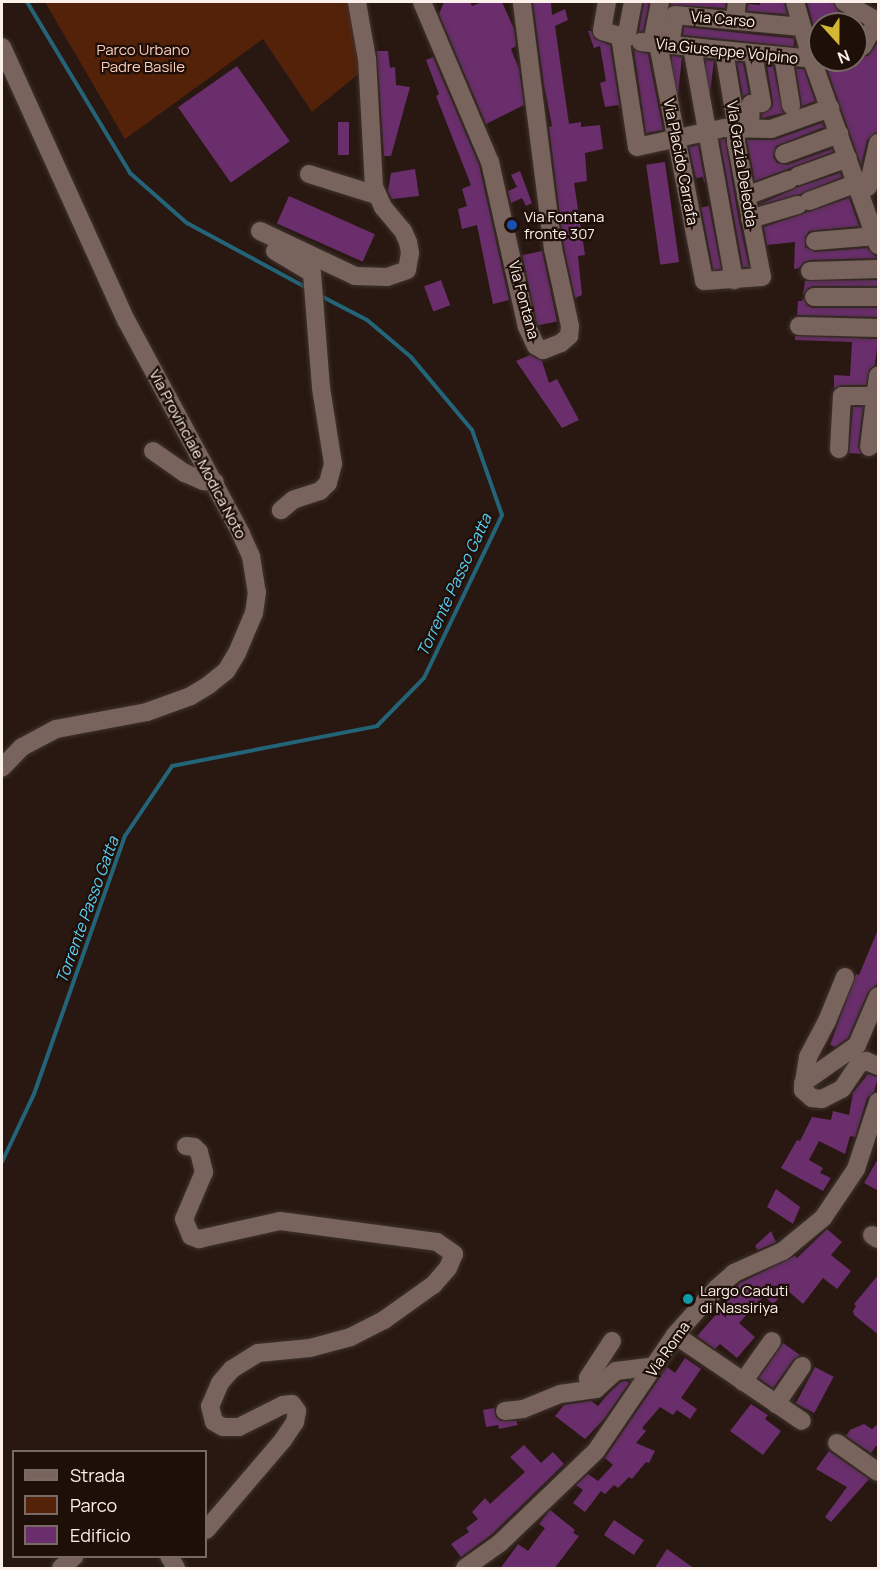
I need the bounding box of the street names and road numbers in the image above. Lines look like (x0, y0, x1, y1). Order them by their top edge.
street label: Via Carso (690, 7, 756, 31)
street label: Via Giuseppe Volpino (655, 35, 799, 67)
street label: Via Placido Carrafa (660, 97, 702, 227)
street label: Via Grazia Deledda (723, 100, 761, 228)
street label: Via Fontana (505, 259, 543, 341)
street label: Via Provinciale Modica Noto (146, 366, 250, 542)
street label: Via Roma (643, 1318, 693, 1380)

